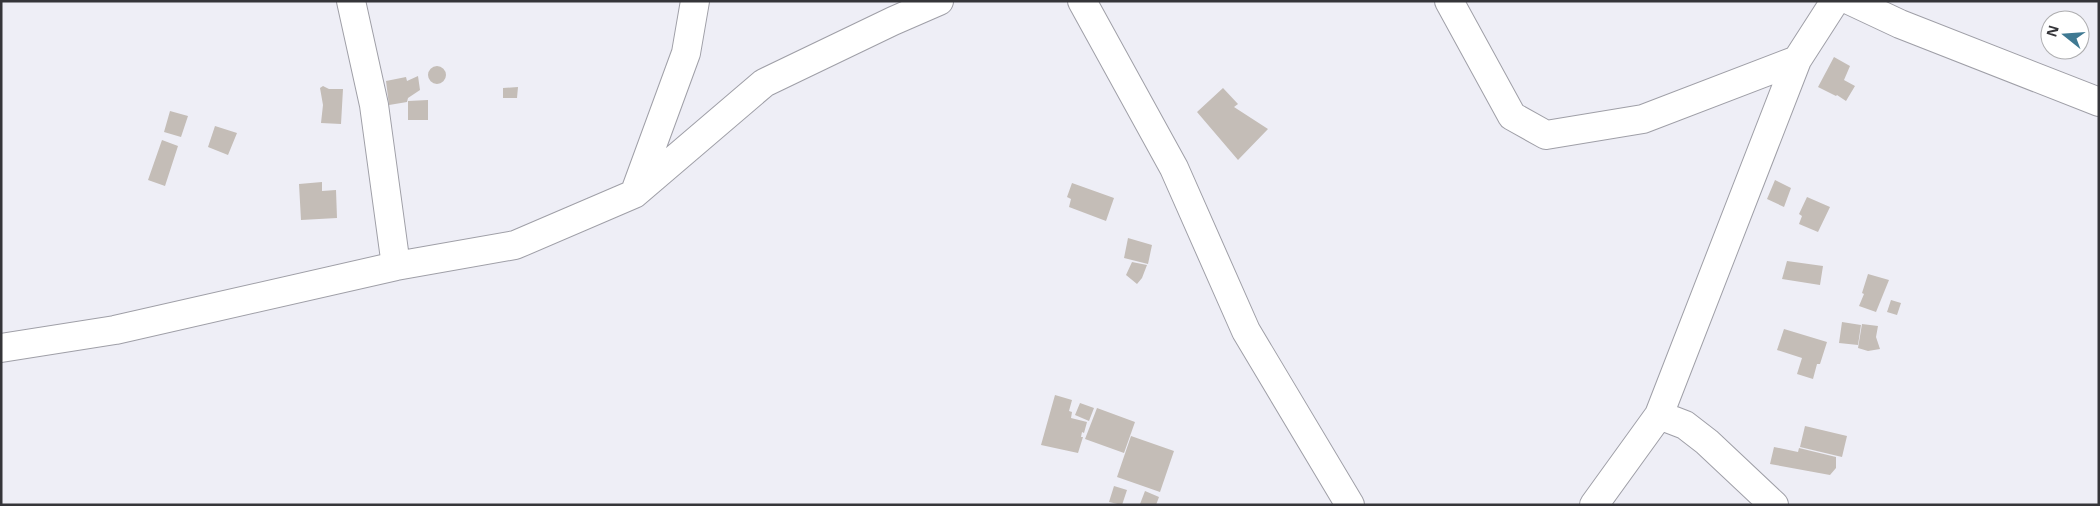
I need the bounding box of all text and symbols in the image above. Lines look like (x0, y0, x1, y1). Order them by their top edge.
north arrow (2040, 10, 2090, 60)
text: N (2041, 23, 2063, 39)

